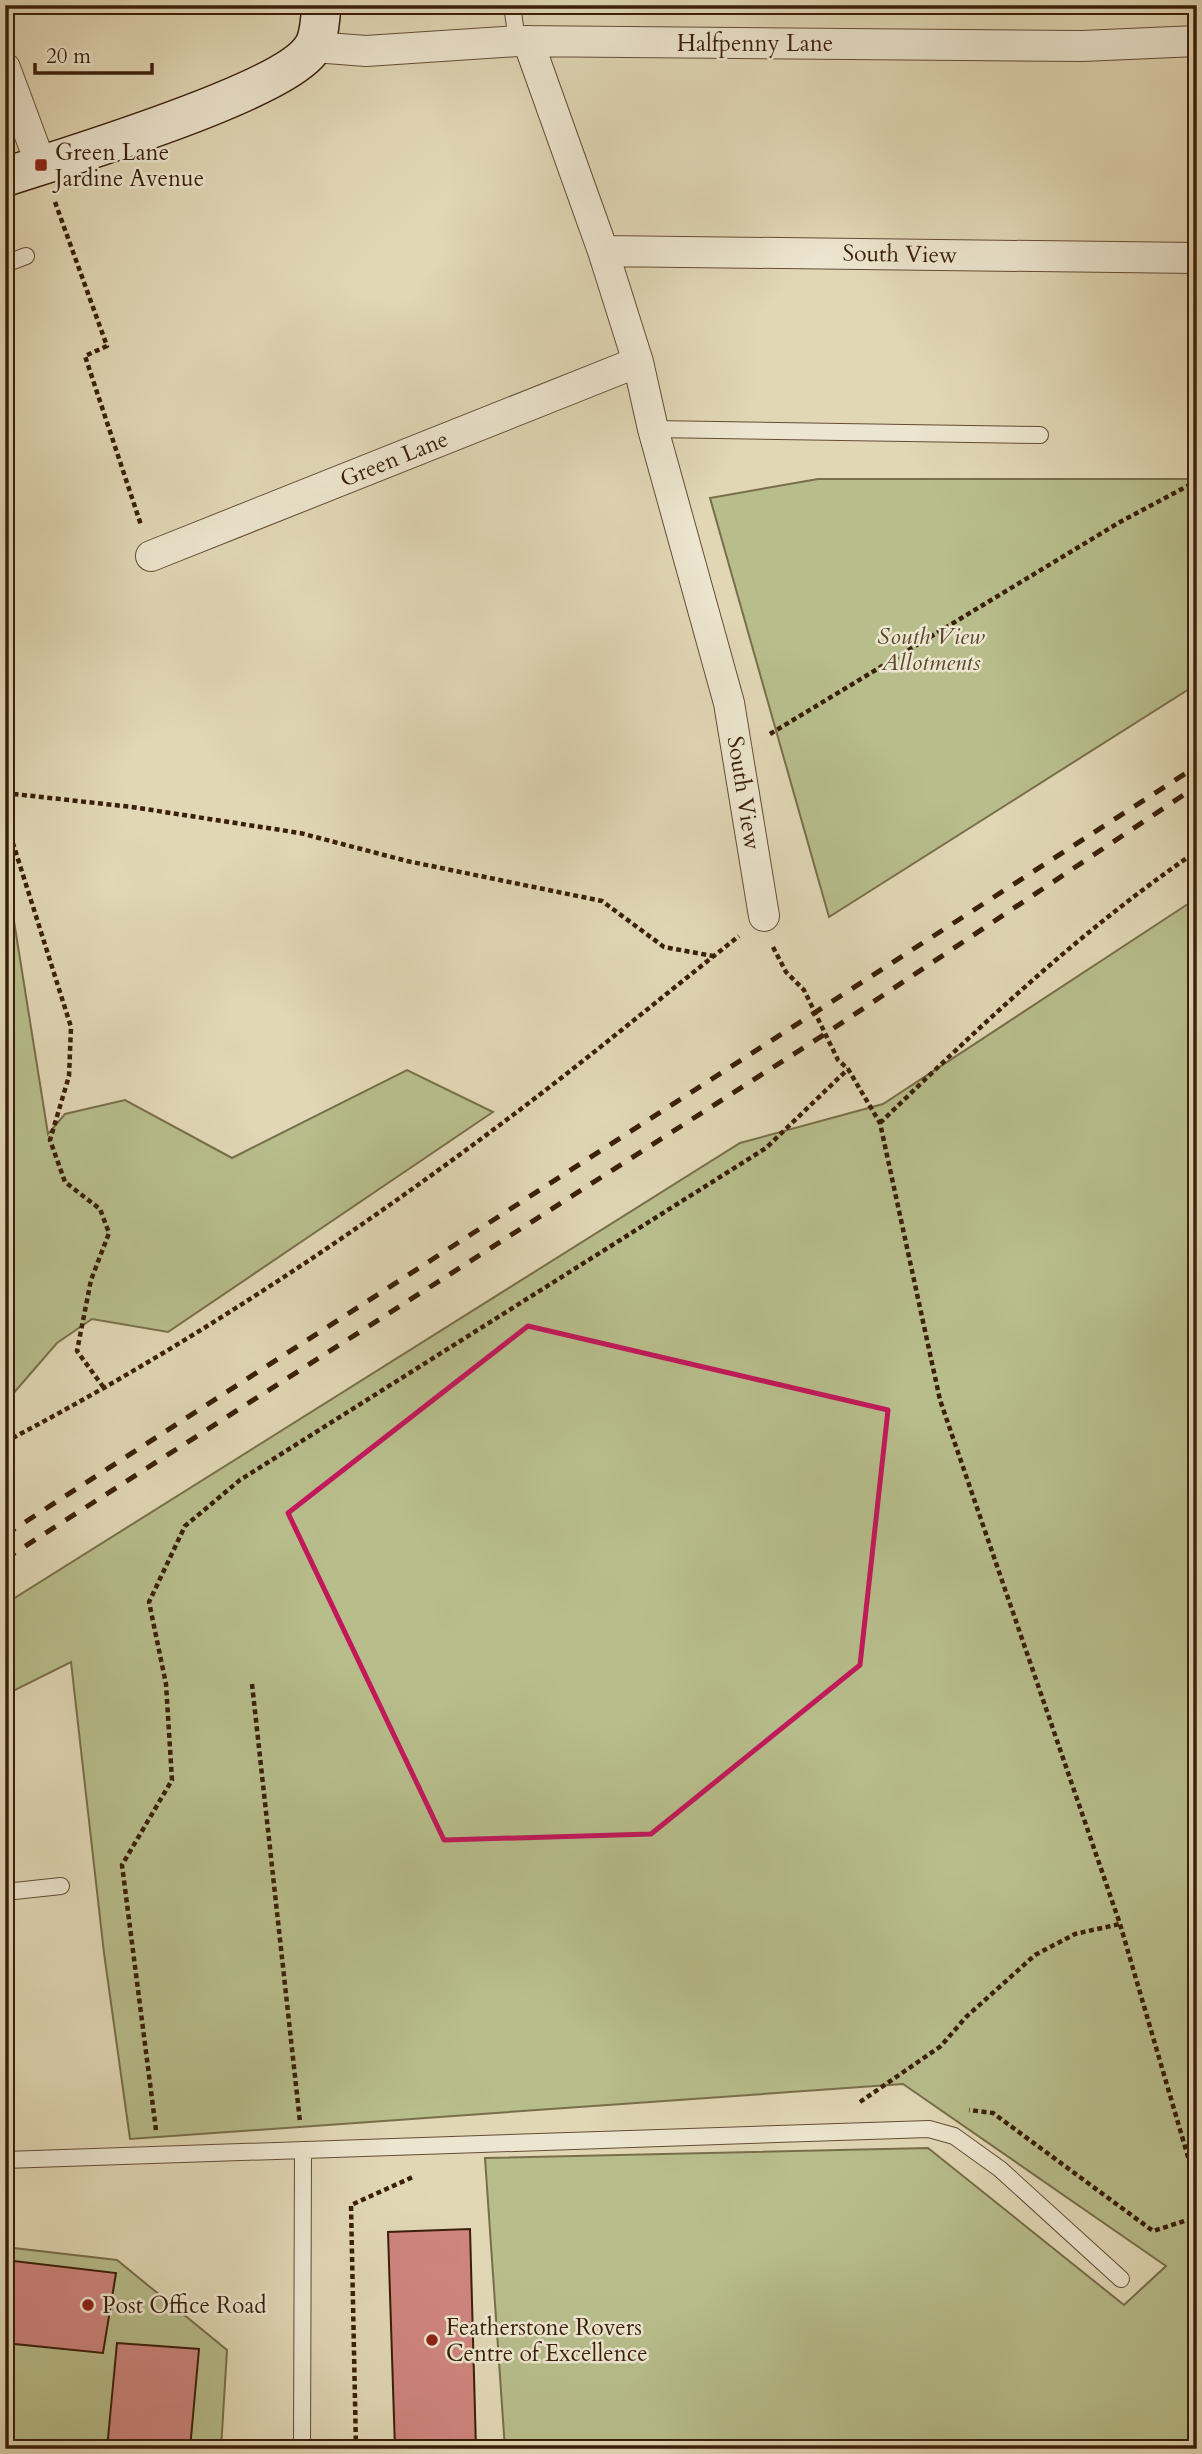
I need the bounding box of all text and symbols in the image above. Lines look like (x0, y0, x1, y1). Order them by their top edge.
street label: Halfpenny Lane (677, 28, 833, 59)
scale bar (35, 32, 152, 76)
text: 20 m (46, 42, 91, 71)
place label: Green Lane Jardine Avenue (52, 137, 204, 194)
marker: Green Lane Jardine Avenue (33, 157, 49, 173)
street label: South View (842, 237, 958, 271)
street label: Green Lane (335, 423, 453, 495)
park label: South View Allotments (877, 621, 986, 678)
street label: South View (720, 734, 768, 853)
place label: Post Office Road (102, 2290, 267, 2321)
marker: Post Office Road (80, 2297, 96, 2313)
place label: Featherstone Rovers Centre of Excellence (446, 2312, 648, 2369)
marker: Featherstone Rovers Centre of Excellence (424, 2332, 440, 2348)

